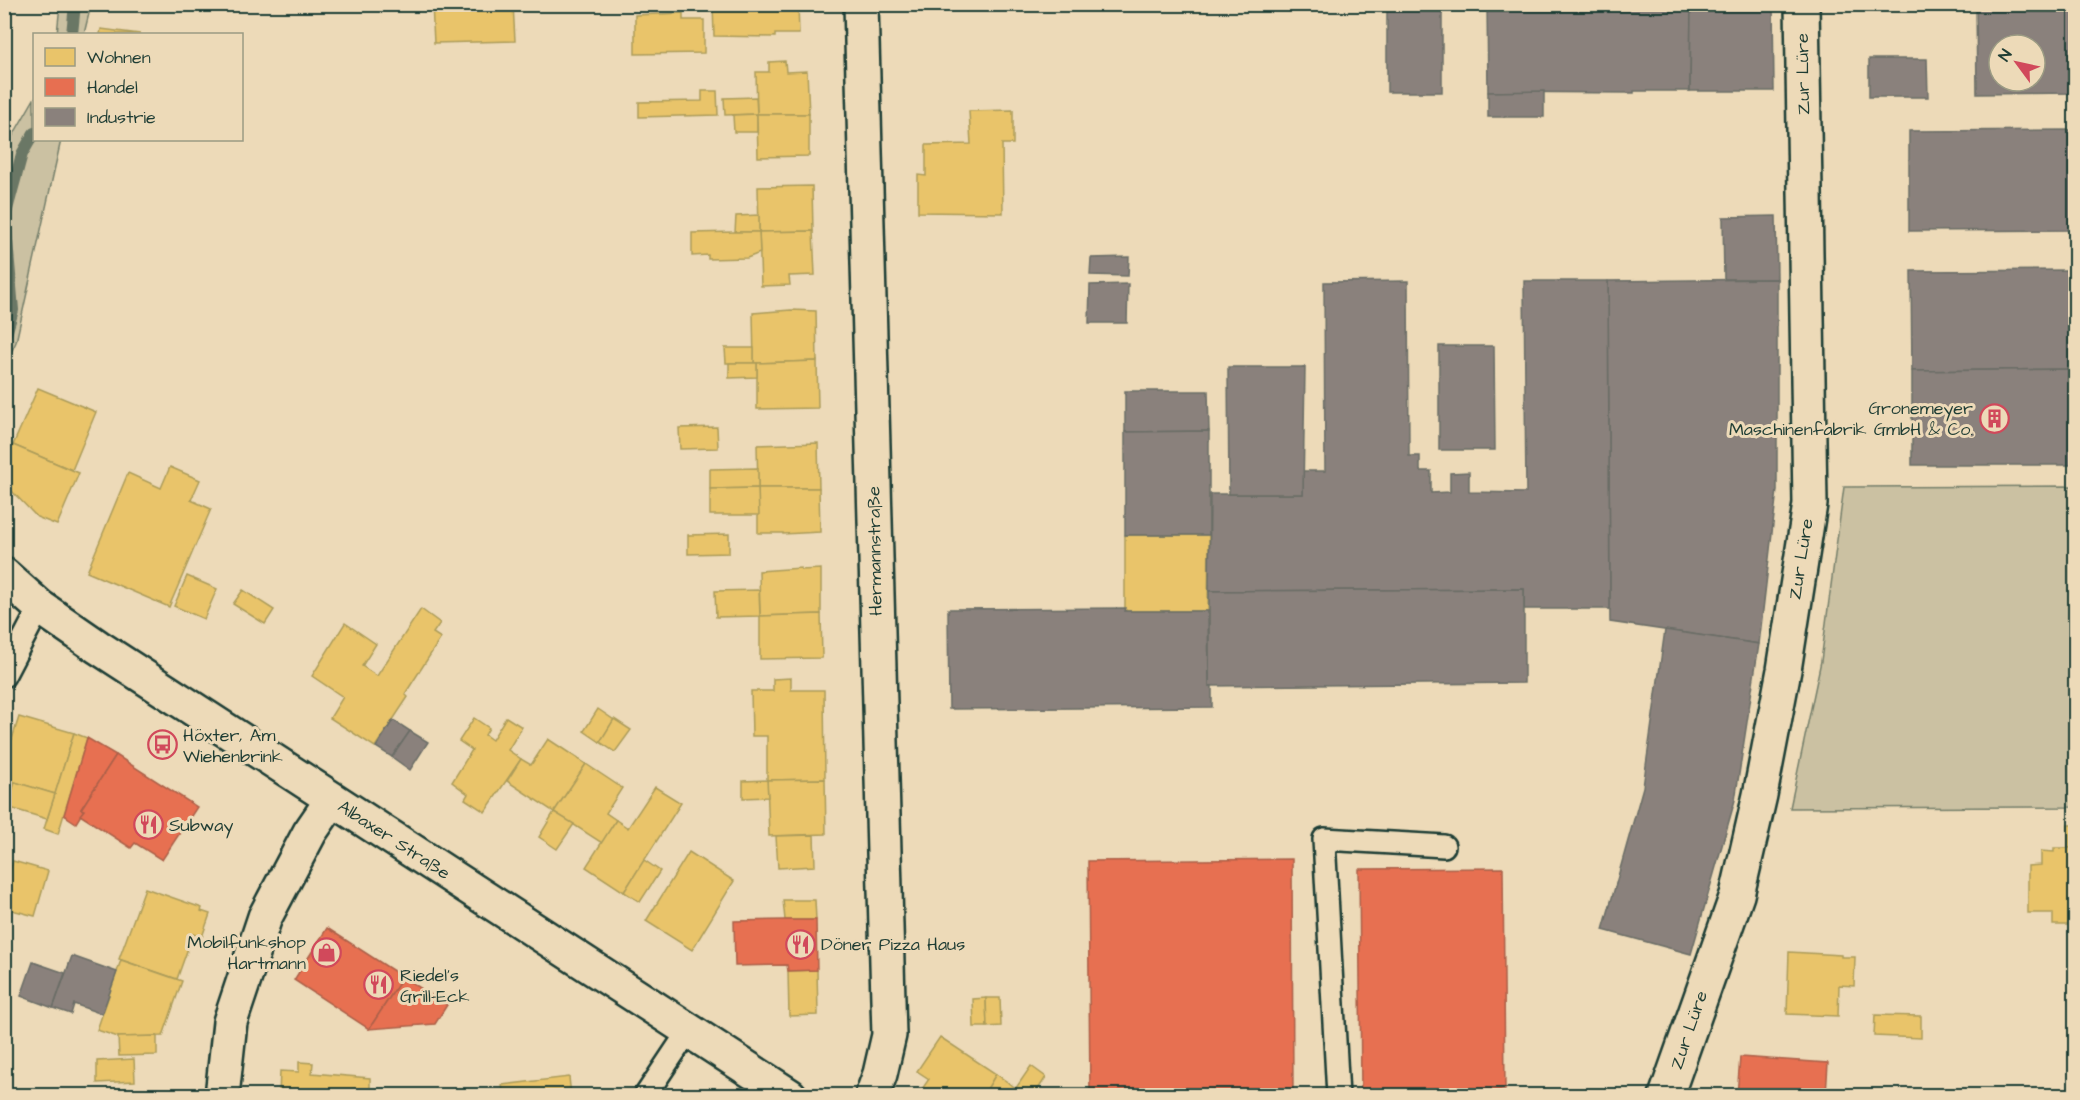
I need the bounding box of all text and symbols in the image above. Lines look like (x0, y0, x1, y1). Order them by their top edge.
legend (33, 33, 243, 141)
street label: Zur Lüre (1790, 33, 1816, 115)
north arrow (1987, 33, 2047, 93)
text: Wohnen (87, 45, 151, 70)
text: N (1993, 45, 2017, 66)
text: Handel (87, 75, 138, 100)
text: Industrie (87, 105, 156, 130)
place label: Gronemeyer Maschinenfabrik GmbH & Co. (1729, 396, 1973, 442)
building icon: Gronemeyer Maschinenfabrik GmbH & Co. (1978, 402, 2010, 434)
street label: Hermannstraße (861, 486, 889, 616)
street label: Zur Lüre (1782, 516, 1820, 601)
place label: Höxter, Am Wiehenbrink (183, 723, 283, 769)
bus stop icon: Höxter, Am Wiehenbrink (146, 729, 178, 761)
street label: Albaxer Straße (333, 794, 455, 886)
restaurant icon: Subway (132, 809, 164, 841)
place label: Subway (169, 813, 234, 839)
restaurant icon: Döner Pizza Haus (784, 928, 816, 960)
place label: Mobilfunkshop Hartmann (187, 930, 306, 976)
place label: Döner Pizza Haus (821, 932, 965, 957)
shop icon: Mobilfunkshop Hartmann (311, 936, 343, 968)
place label: Riedel's Grill-Eck (400, 963, 469, 1009)
restaurant icon: Riedel's Grill-Eck (363, 969, 395, 1001)
street label: Zur Lüre (1664, 987, 1714, 1073)

